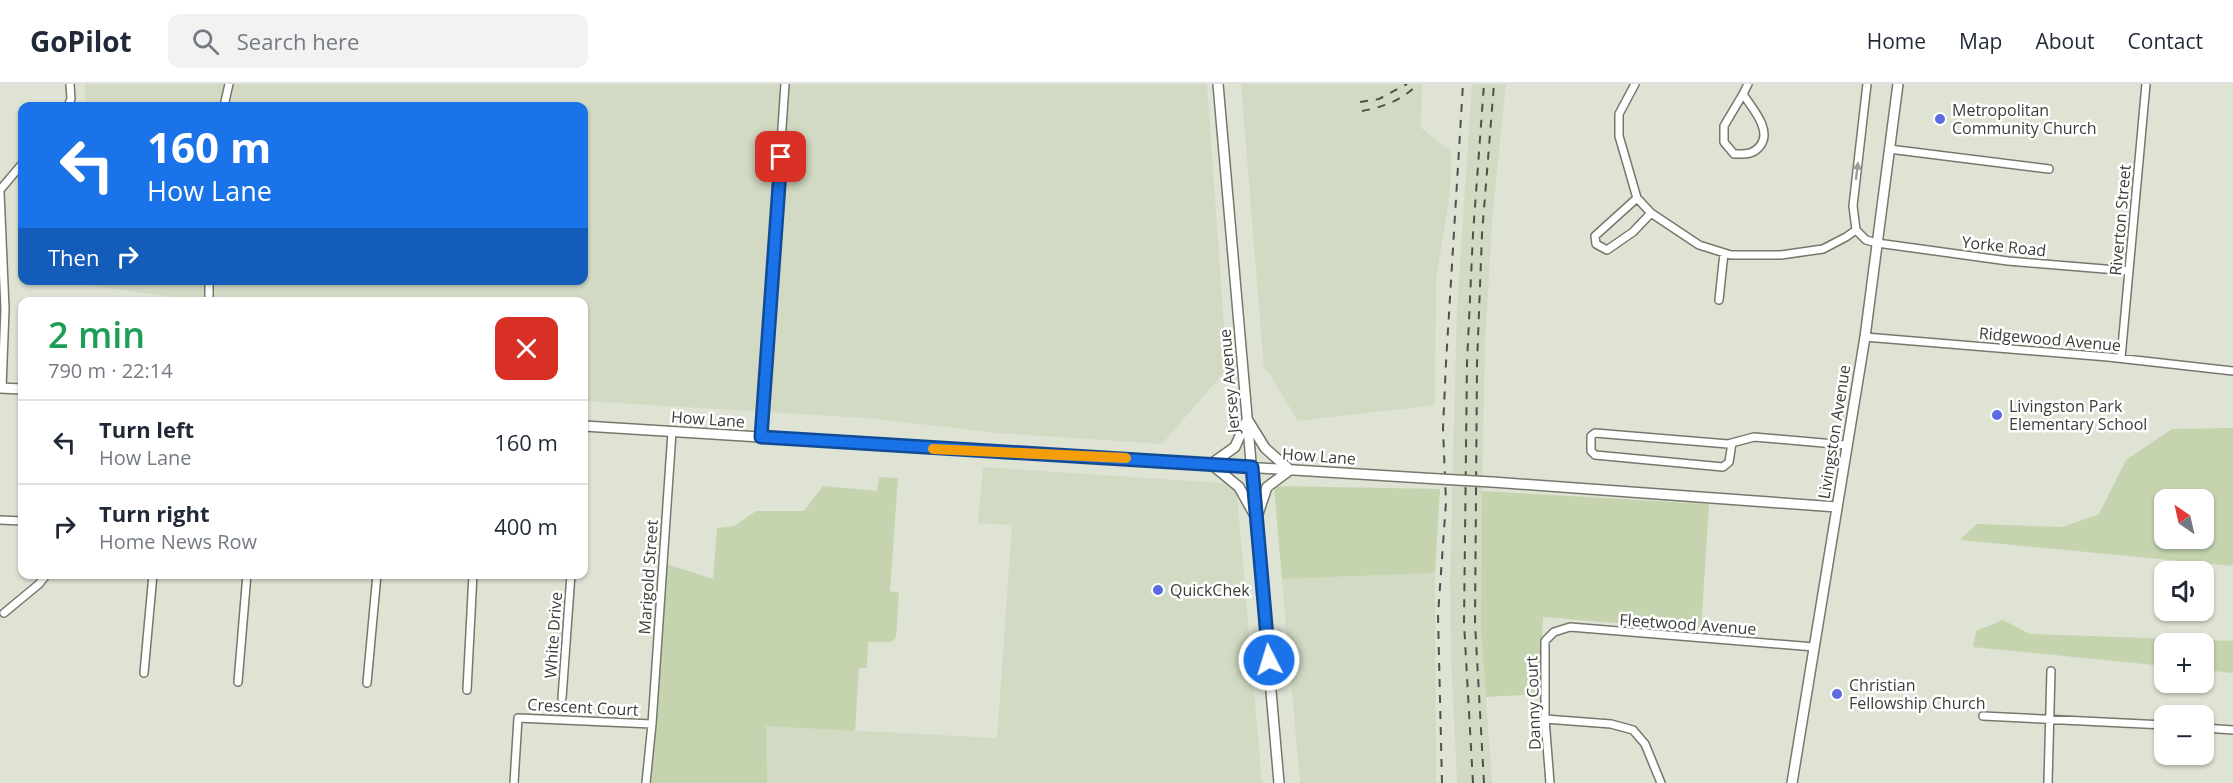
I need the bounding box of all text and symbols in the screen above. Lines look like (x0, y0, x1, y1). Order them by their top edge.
search box (168, 14, 588, 68)
text: GoPilot (30, 22, 132, 60)
icon: search (189, 25, 222, 58)
text: Search here (237, 26, 359, 56)
text: Home (1867, 27, 1926, 55)
text: Map (1959, 27, 2002, 55)
text: About (2035, 27, 2095, 55)
text: Contact (2128, 27, 2203, 55)
place label: Metropolitan Community Church (1952, 99, 2097, 139)
marker: Metropolitan Community Church (1933, 112, 1947, 126)
text: 160 m (147, 118, 271, 175)
icon: left (48, 126, 126, 204)
pin (755, 131, 806, 182)
icon: arrive (764, 140, 797, 173)
one-way arrow (1852, 162, 1862, 181)
street label: Riverton Street (2104, 163, 2136, 276)
text: How Lane (147, 172, 272, 209)
street label: Yorke Road (1961, 231, 2047, 261)
icon: right (111, 240, 144, 273)
text: Then (48, 242, 99, 272)
text: 2 min (48, 310, 145, 359)
button: close (495, 317, 558, 380)
street label: Ridgewood Avenue (1978, 322, 2122, 356)
street label: Jersey Avenue (1213, 328, 1245, 436)
text: 790 m · 22:14 (48, 357, 173, 384)
street label: Livingston Avenue (1813, 363, 1855, 501)
place label: Livingston Park Elementary School (2009, 395, 2147, 435)
street label: How Lane (670, 405, 746, 433)
marker: Livingston Park Elementary School (1990, 408, 2004, 422)
text: Turn left (99, 414, 194, 444)
icon: left (48, 426, 81, 459)
text: 160 m (494, 427, 558, 457)
street label: How Lane (1281, 442, 1357, 470)
text: How Lane (99, 444, 192, 471)
north arrow (2154, 489, 2214, 549)
map controls (2154, 489, 2214, 765)
text: Turn right (99, 498, 210, 528)
icon: right (48, 510, 81, 543)
text: 400 m (494, 511, 558, 541)
street label: Marigold Street (633, 519, 663, 635)
text: Home News Row (99, 528, 257, 555)
button: sound (2154, 561, 2214, 621)
place label: QuickChek (1170, 579, 1250, 601)
marker: QuickChek (1151, 583, 1165, 597)
street label: White Drive (539, 591, 567, 679)
street label: Fleetwood Avenue (1619, 608, 1757, 640)
position arrow (1237, 628, 1301, 692)
button: + (2154, 633, 2214, 693)
street label: Danny Court (1520, 655, 1546, 750)
place label: Christian Fellowship Church (1849, 674, 1985, 714)
marker: Christian Fellowship Church (1830, 687, 1844, 701)
street label: Crescent Court (527, 693, 639, 721)
button: − (2154, 705, 2214, 765)

